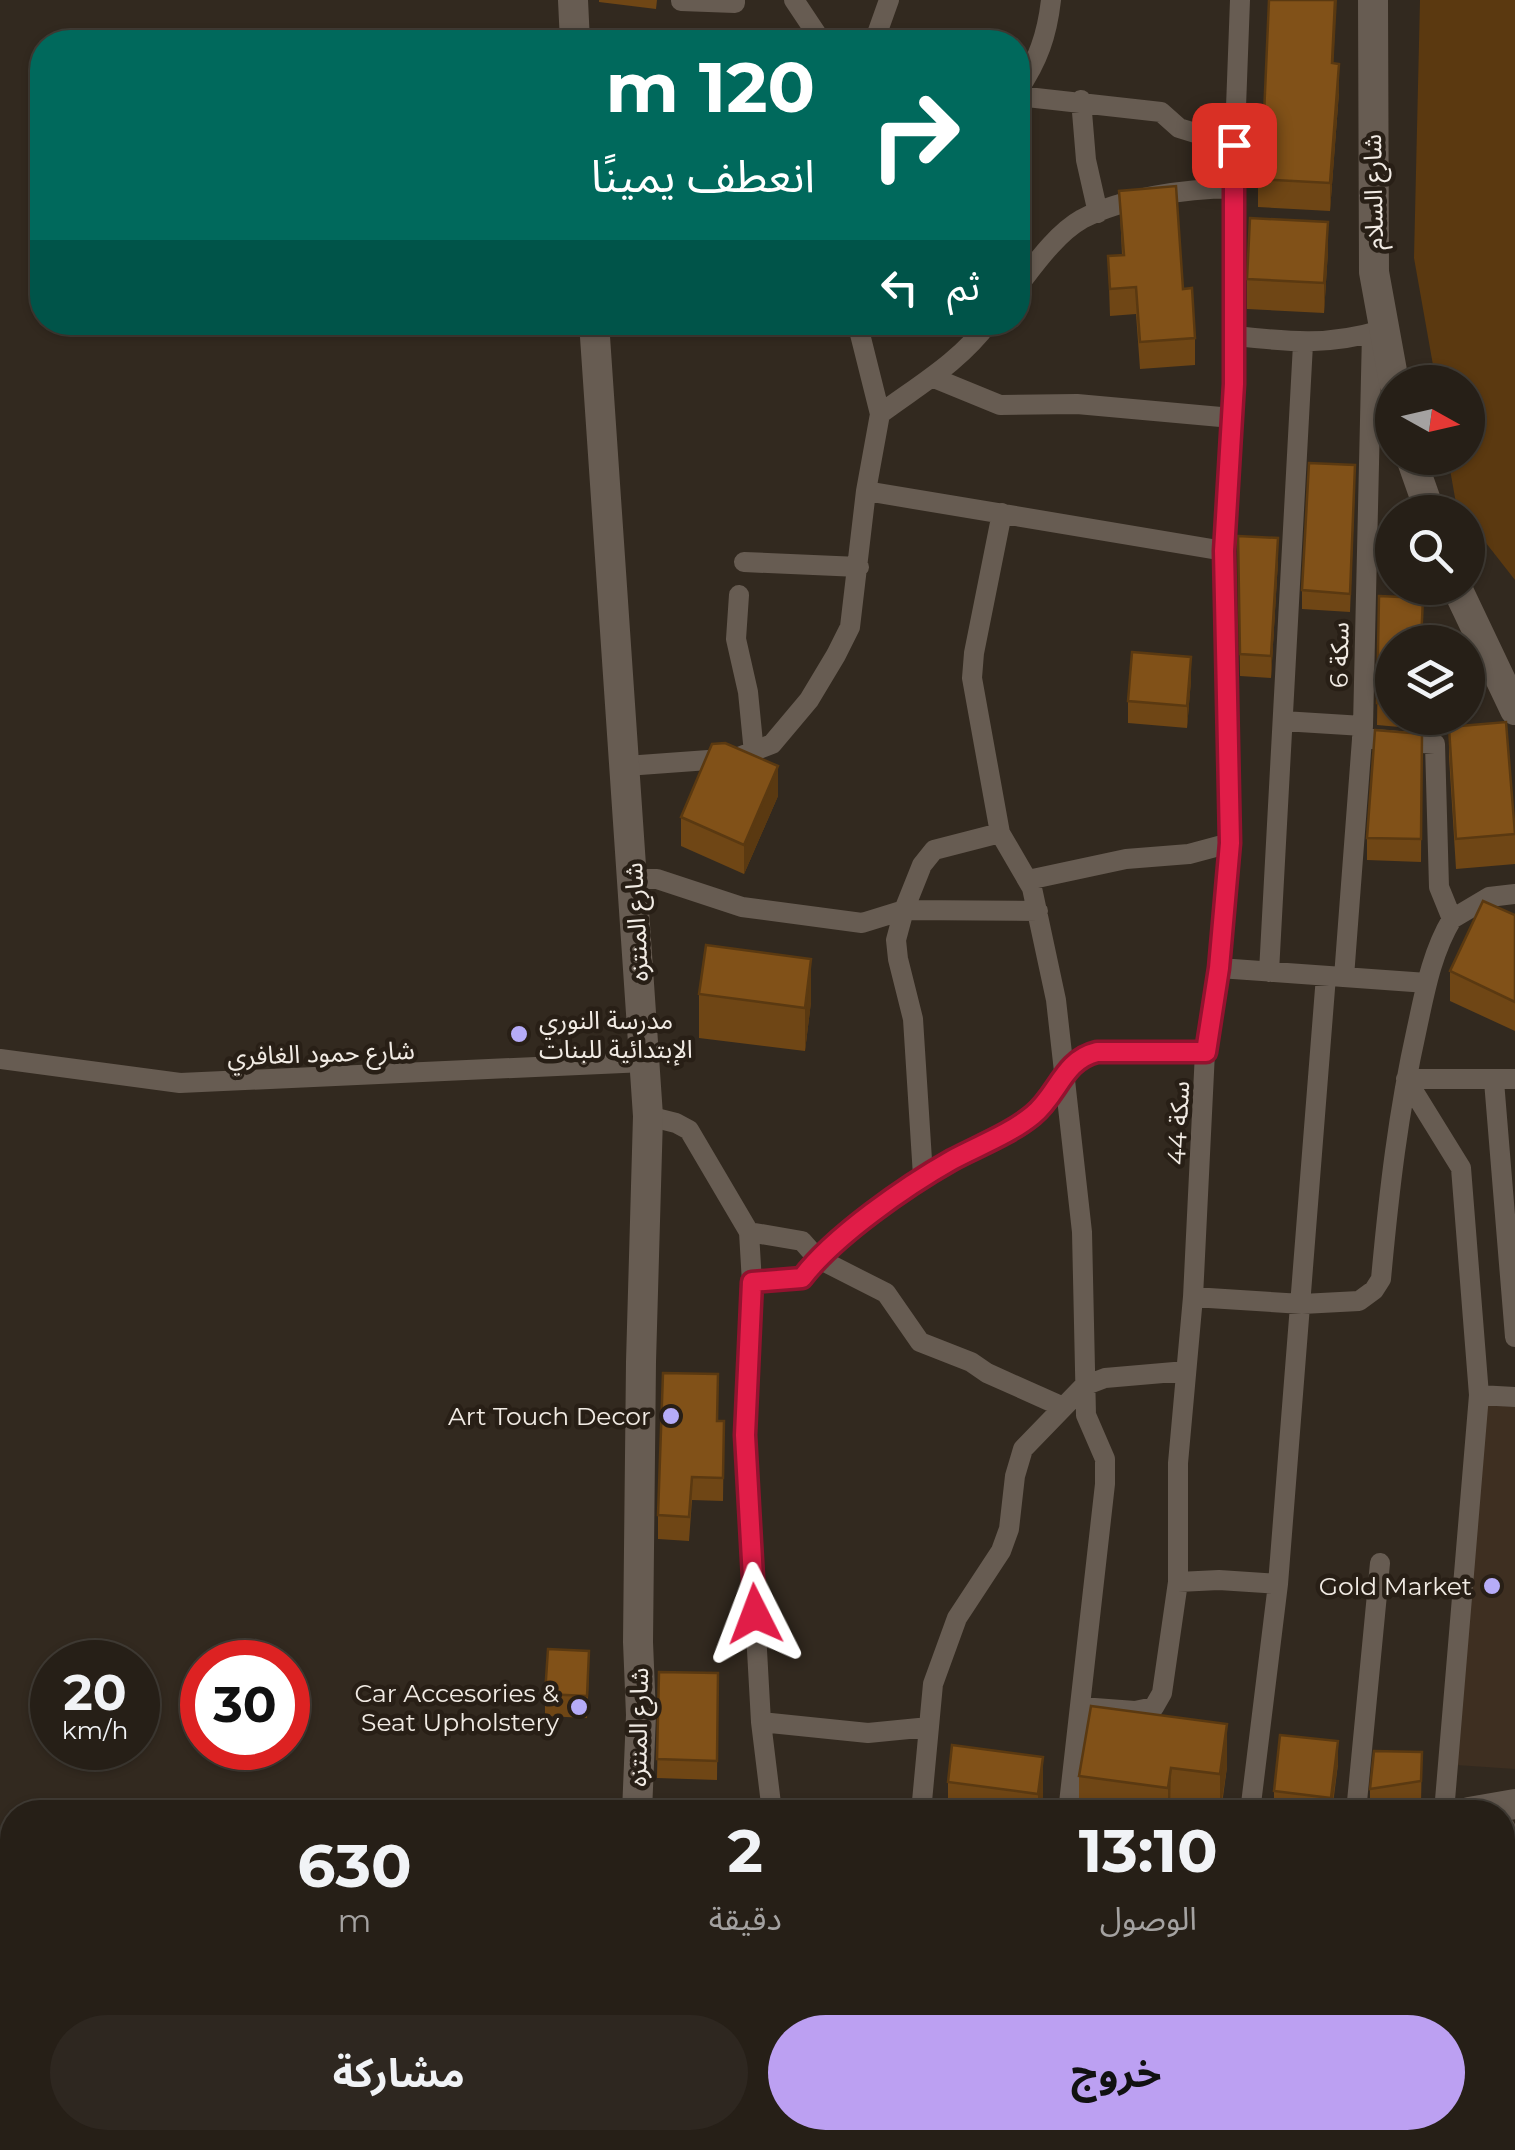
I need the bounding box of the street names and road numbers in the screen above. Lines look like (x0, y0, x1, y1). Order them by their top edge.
street label: شارع السلام (1357, 134, 1394, 250)
street label: سكة 6 (1323, 622, 1355, 688)
street label: شارع المنتزه (618, 862, 658, 982)
street label: شارع حمود الغافري (227, 1035, 415, 1076)
street label: سكة 44 (1161, 1080, 1195, 1166)
street label: شارع المنتزه (622, 1667, 658, 1787)

